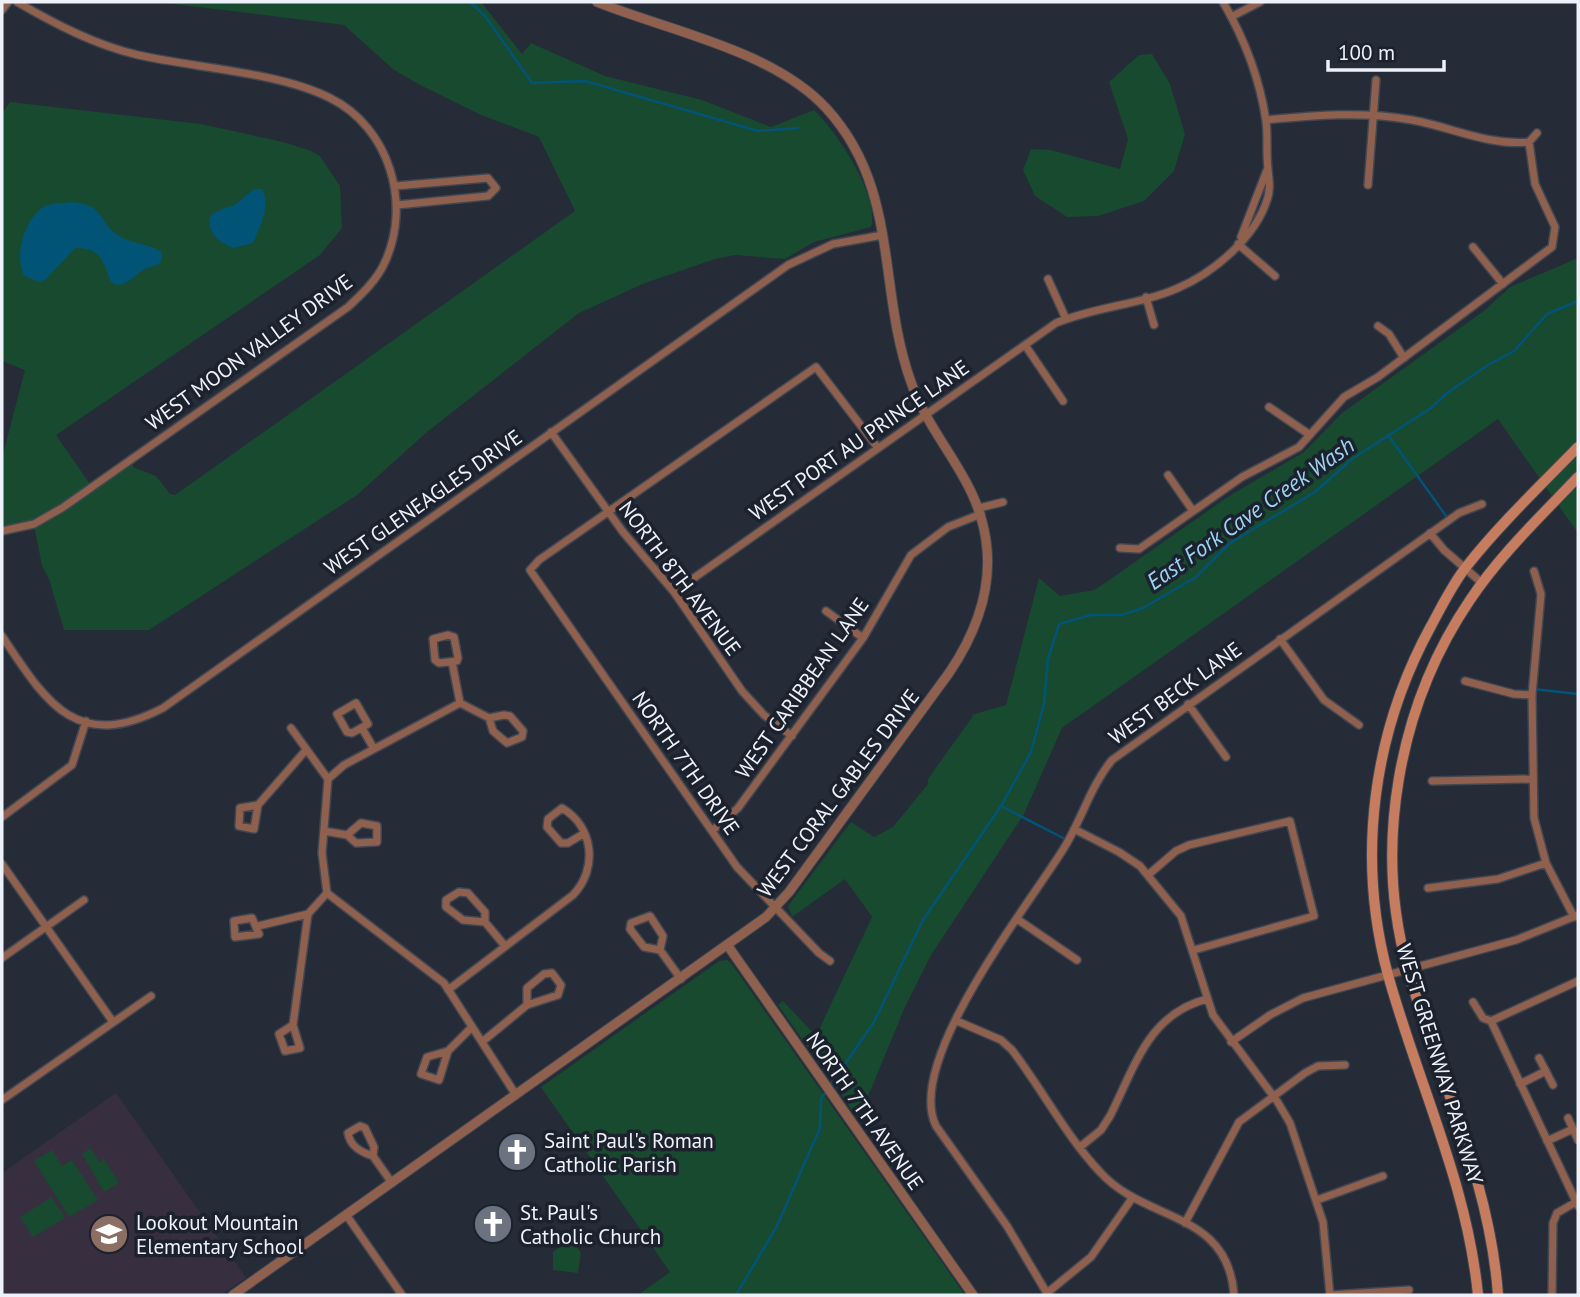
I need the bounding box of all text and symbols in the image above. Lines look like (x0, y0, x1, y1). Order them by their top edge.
scale bar (1328, 28, 1444, 72)
text: 100 m (1338, 39, 1395, 66)
street label: WEST MOON VALLEY DRIVE (140, 268, 358, 436)
street label: WEST PORT AU PRINCE LANE (744, 354, 974, 526)
street label: WEST GLENEAGLES DRIVE (319, 423, 527, 581)
water label: East Fork Cave Creek Wash (1140, 430, 1360, 596)
street label: NORTH 8TH AVENUE (613, 495, 747, 661)
street label: WEST CARIBBEAN LANE (729, 592, 875, 784)
street label: WEST BECK LANE (1103, 636, 1247, 750)
street label: WEST CORAL GABLES DRIVE (751, 684, 925, 902)
street label: NORTH 7TH DRIVE (626, 686, 746, 840)
street label: WEST GREENWAY PARKWAY (1391, 940, 1490, 1188)
street label: NORTH 7TH AVENUE (800, 1027, 930, 1195)
place label: Saint Paul's Roman Catholic Parish (544, 1127, 714, 1178)
church icon: Saint Paul's Roman Catholic Parish (496, 1131, 538, 1173)
place label: St. Paul's Catholic Church (520, 1199, 661, 1250)
church icon: St. Paul's Catholic Church (472, 1203, 514, 1245)
place label: Lookout Mountain Elementary School (136, 1209, 303, 1260)
school or university icon: Lookout Mountain Elementary School (88, 1213, 130, 1255)

